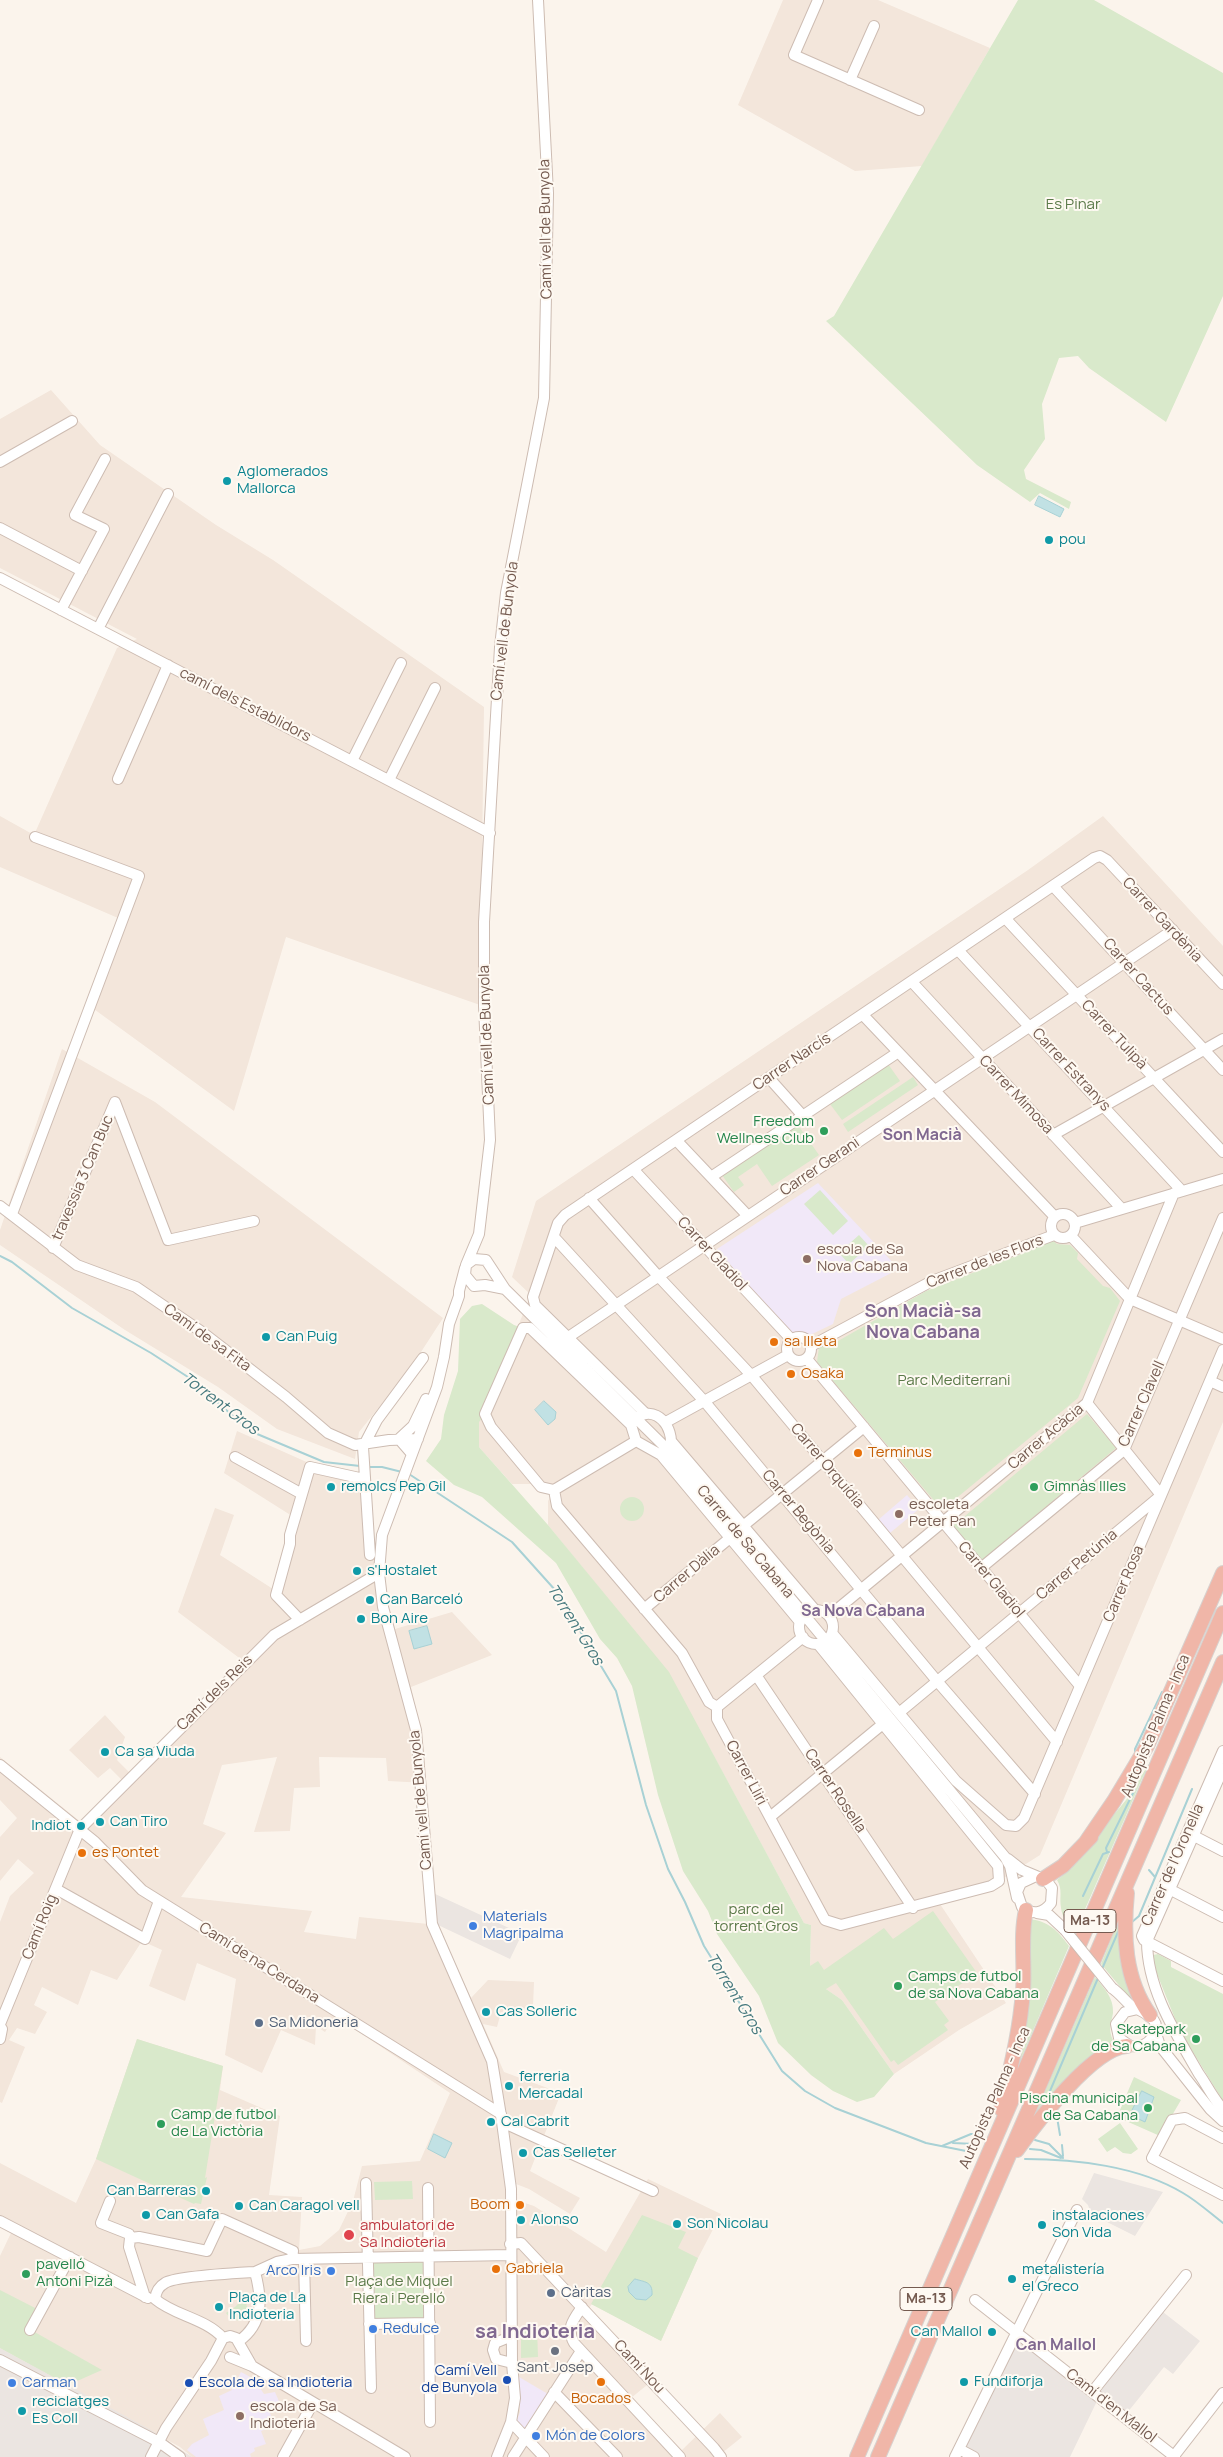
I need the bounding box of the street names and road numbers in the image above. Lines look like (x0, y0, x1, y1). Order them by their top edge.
street label: Camí vell de Bunyola (536, 159, 556, 299)
street label: Camí vell de Bunyola (488, 560, 522, 702)
street label: camí dels Establidors (176, 664, 314, 746)
street label: Carrer Gardènia (1118, 874, 1206, 966)
street label: Carrer Cactus (1099, 935, 1177, 1019)
street label: Camí vell de Bunyola (476, 965, 498, 1105)
street label: Carrer Tulipà (1077, 997, 1151, 1073)
street label: Carrer Estranys (1028, 1025, 1114, 1115)
street label: Carrer Narcís (750, 1029, 834, 1095)
street label: Carrer Mimosa (975, 1052, 1057, 1138)
street label: travessia 3 Can Buc (48, 1113, 118, 1243)
street label: Carrer Gerani (777, 1134, 863, 1200)
street label: Carrer Gladiol (673, 1213, 751, 1295)
street label: Carrer de les Flors (924, 1231, 1046, 1293)
street label: Camí de sa Fita (160, 1300, 254, 1376)
street label: Carrer Clavell (1115, 1358, 1169, 1450)
street label: Carrer Acàcia (1005, 1400, 1087, 1474)
street label: Carrer Orquídia (786, 1420, 868, 1512)
street label: Carrer Begònia (758, 1467, 838, 1557)
street label: Carrer de Sa Cabana (693, 1482, 797, 1602)
street label: Carrer Petúnia (1033, 1526, 1121, 1604)
street label: Carrer Gladiol (954, 1538, 1028, 1622)
street label: Carrer Dàlia (650, 1541, 724, 1607)
street label: Carrer Rosa (1100, 1543, 1148, 1625)
street label: Camí dels Reis (173, 1651, 257, 1735)
street label: Autopista Palma - Inca (1118, 1652, 1194, 1800)
street label: Camí vell de Bunyola (406, 1729, 436, 1871)
street label: Carrer Lliri (722, 1738, 770, 1808)
street label: Carrer Rosella (800, 1746, 870, 1836)
street label: Carrer de l'Oronella (1138, 1801, 1208, 1929)
street label: Camí Roig (19, 1892, 61, 1962)
road number: Ma-13 (1064, 1910, 1116, 1932)
street label: Camí de na Cerdana (196, 1919, 322, 2007)
street label: Autopista Palma - Inca (956, 2024, 1034, 2172)
road number: Ma-13 (900, 2288, 952, 2310)
street label: Camí Nou (610, 2337, 668, 2397)
street label: Camí d'en Mallol (1062, 2365, 1160, 2447)

